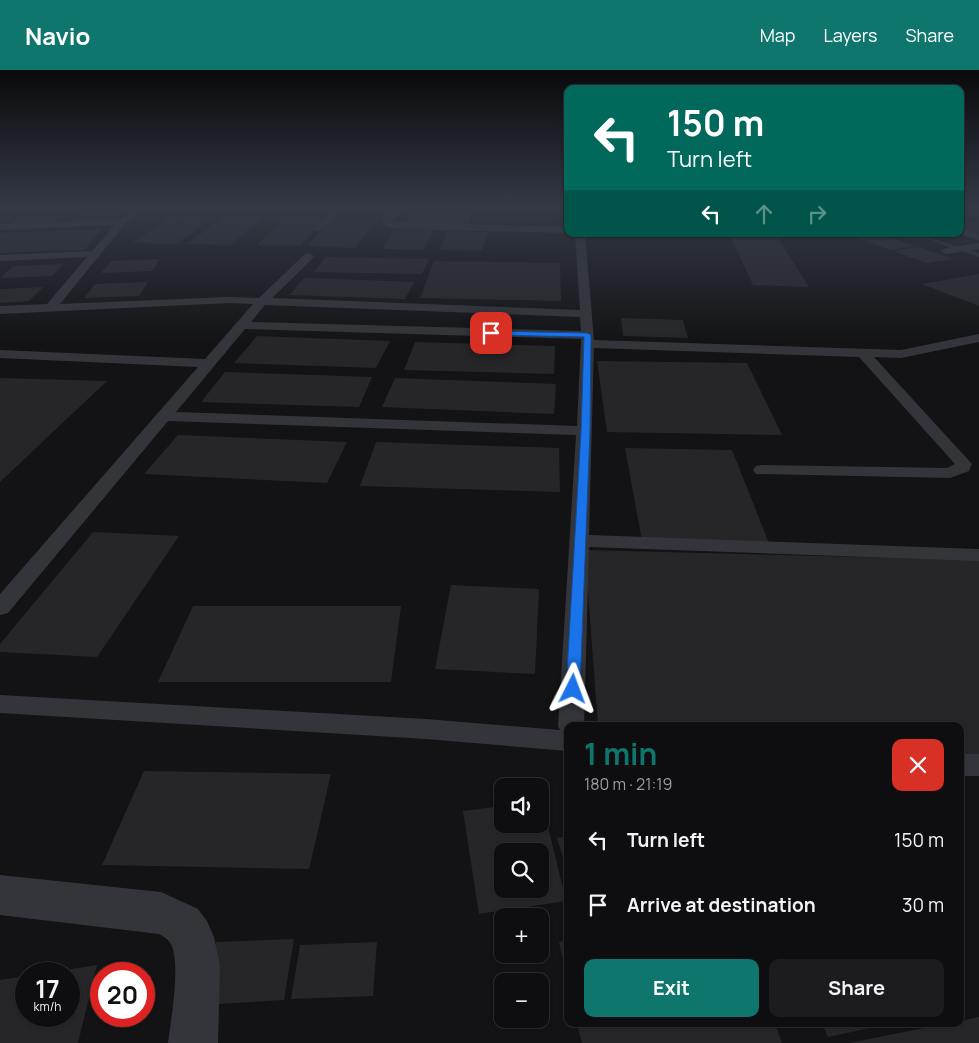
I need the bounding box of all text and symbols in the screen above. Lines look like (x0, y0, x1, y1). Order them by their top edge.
text: Navio (25, 19, 90, 52)
text: Map (760, 23, 795, 47)
text: Layers (823, 23, 877, 47)
text: Share (905, 23, 954, 47)
text: 150 m (667, 99, 764, 147)
icon: left (584, 105, 649, 170)
text: Turn left (667, 144, 752, 174)
icon: left (697, 200, 725, 228)
icon: ahead (750, 200, 778, 228)
icon: right (803, 200, 831, 228)
pin (470, 312, 512, 354)
icon: arrive (477, 319, 505, 347)
position arrow (546, 662, 598, 714)
text: 1 min (584, 733, 657, 774)
button: close (892, 739, 944, 791)
text: 180 m · 21:19 (584, 773, 672, 795)
map controls (494, 778, 549, 1028)
button: sound (494, 778, 549, 833)
icon: left (584, 826, 612, 854)
text: Turn left (627, 827, 705, 853)
text: 150 m (894, 827, 944, 853)
button: search (494, 843, 549, 898)
icon: arrive (584, 891, 612, 919)
text: Arrive at destination (627, 892, 816, 918)
text: 30 m (902, 892, 944, 918)
button: + (494, 908, 549, 963)
button: Exit (584, 959, 759, 1017)
button: Share (769, 959, 944, 1017)
speed limit sign: 20 (90, 962, 155, 1027)
text: 17 (35, 971, 60, 1006)
button: − (494, 973, 549, 1028)
text: km/h (34, 998, 61, 1015)

